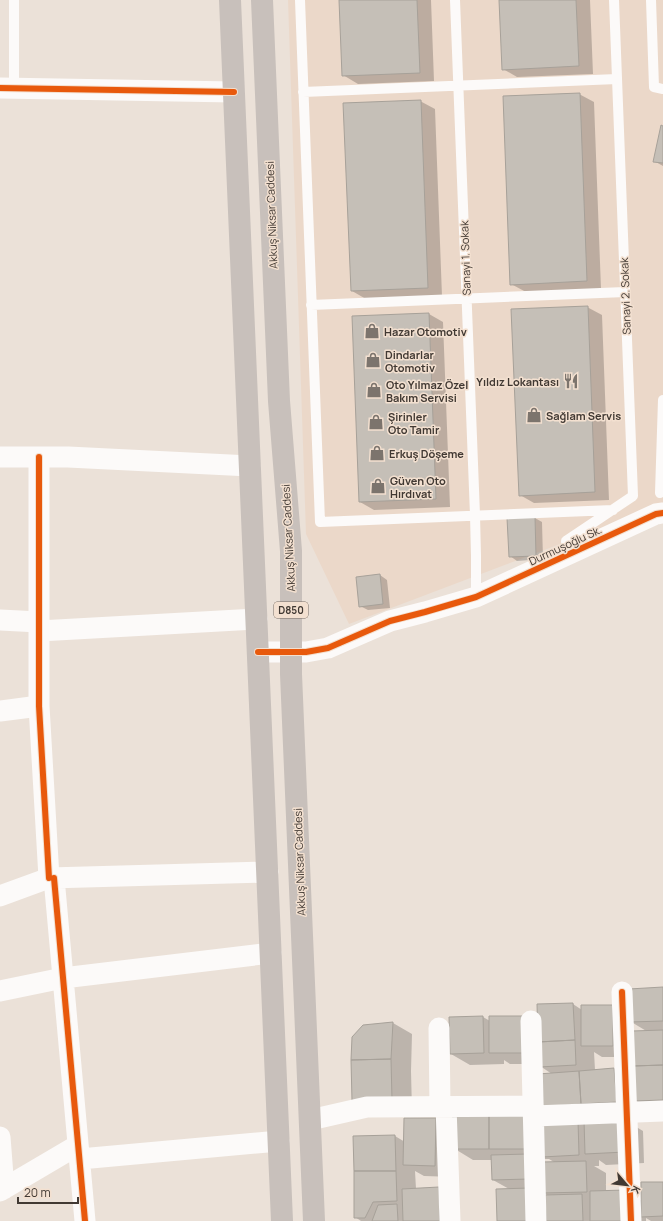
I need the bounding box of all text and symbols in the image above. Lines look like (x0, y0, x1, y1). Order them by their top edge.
street label: Akkuş Niksar Caddesi (262, 161, 280, 269)
street label: Sanayi 1. Sokak (456, 220, 474, 296)
street label: Sanayi 2. Sokak (616, 257, 634, 335)
shop icon: Hazar Otomotiv (363, 322, 381, 340)
place label: Hazar Otomotiv (384, 324, 467, 339)
place label: Dindarlar Otomotiv (385, 347, 435, 375)
shop icon: Dindarlar Otomotiv (364, 351, 382, 369)
restaurant icon: Yıldız Lokantası (562, 372, 580, 390)
place label: Yıldız Lokantası (476, 374, 559, 389)
place label: Oto Yılmaz Özel Bakım Servisi (386, 377, 468, 405)
shop icon: Oto Yılmaz Özel Bakım Servisi (365, 381, 383, 399)
shop icon: Sağlam Servis (525, 406, 543, 424)
place label: Sağlam Servis (546, 408, 621, 423)
place label: Şirinler Oto Tamir (388, 409, 440, 437)
shop icon: Şirinler Oto Tamir (367, 413, 385, 431)
shop icon: Erkuş Döşeme (368, 444, 386, 462)
place label: Erkuş Döşeme (389, 446, 464, 461)
place label: Güven Oto Hırdıvat (390, 473, 446, 501)
shop icon: Güven Oto Hırdıvat (369, 477, 387, 495)
street label: Akkuş Niksar Caddesi (278, 484, 298, 592)
street label: Durmuşoğlu Sk. (526, 522, 604, 568)
road number: D850 (274, 602, 308, 618)
street label: Akkuş Niksar Caddesi (290, 808, 308, 916)
north arrow (607, 1165, 647, 1205)
scale bar (18, 1179, 78, 1205)
text: K (628, 1183, 645, 1197)
text: 20 m (24, 1184, 51, 1201)

